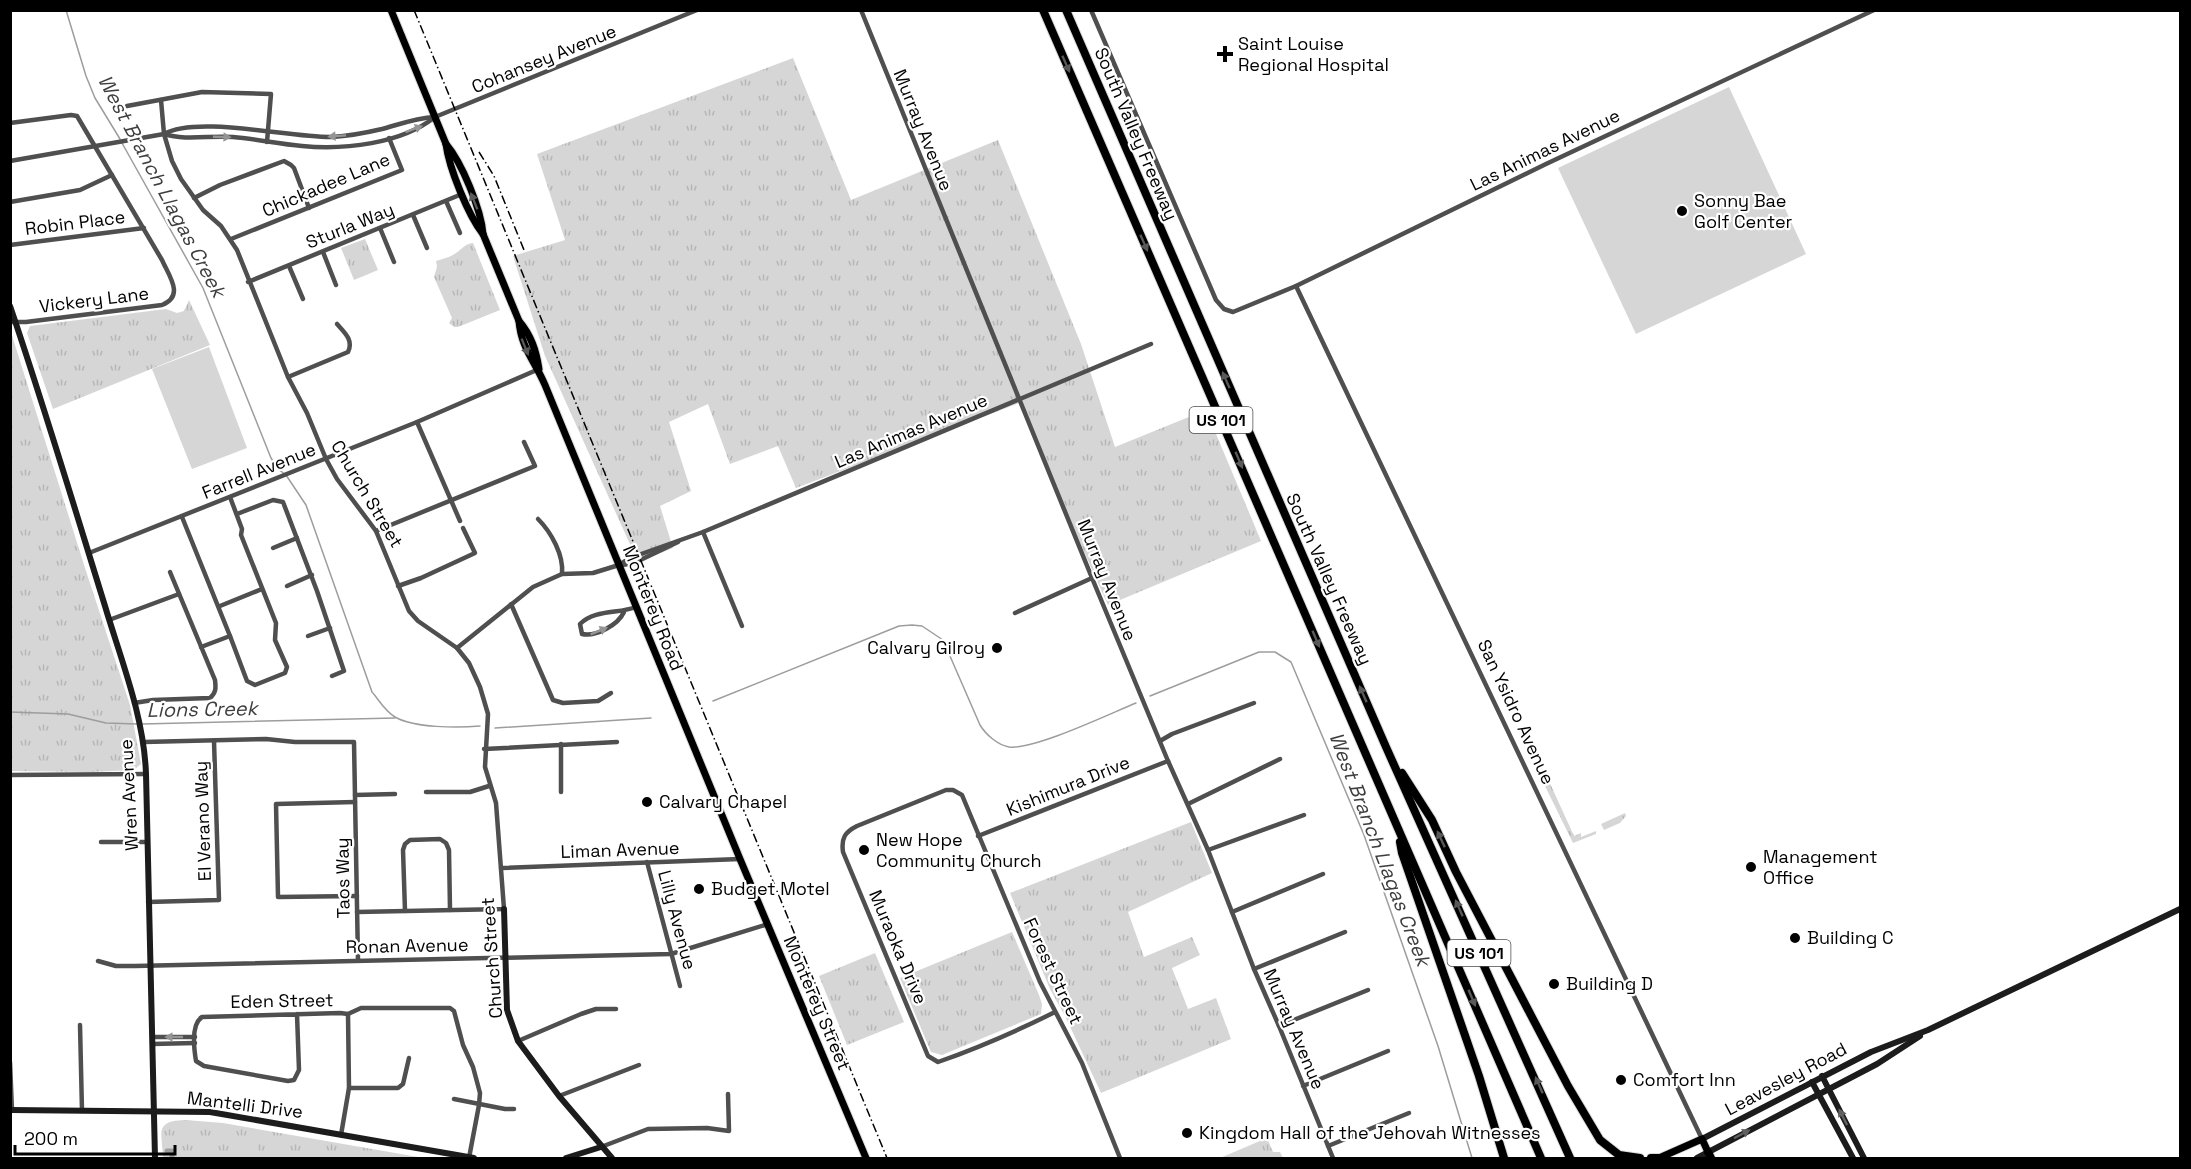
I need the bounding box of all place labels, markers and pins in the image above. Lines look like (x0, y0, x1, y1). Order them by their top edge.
place label: Saint Louise Regional Hospital (1238, 32, 1389, 76)
marker: Saint Louise Regional Hospital (1216, 45, 1234, 63)
place label: Sonny Bae Golf Center (1694, 189, 1793, 233)
marker: Sonny Bae Golf Center (1675, 204, 1689, 218)
place label: Calvary Gilroy (867, 636, 985, 659)
marker: Calvary Gilroy (990, 641, 1004, 655)
place label: Calvary Chapel (659, 790, 787, 813)
marker: Calvary Chapel (640, 795, 654, 809)
place label: New Hope Community Church (876, 828, 1042, 872)
marker: New Hope Community Church (857, 843, 871, 857)
place label: Management Office (1763, 845, 1877, 889)
marker: Management Office (1744, 860, 1758, 874)
place label: Budget Motel (711, 877, 830, 900)
marker: Budget Motel (692, 882, 706, 896)
place label: Building C (1807, 926, 1894, 949)
marker: Building C (1788, 931, 1802, 945)
place label: Building D (1566, 972, 1653, 995)
marker: Building D (1547, 977, 1561, 991)
place label: Comfort Inn (1633, 1068, 1736, 1091)
marker: Comfort Inn (1614, 1073, 1628, 1087)
place label: Kingdom Hall of the Jehovah Witnesses (1199, 1121, 1541, 1144)
marker: Kingdom Hall of the Jehovah Witnesses (1180, 1126, 1194, 1140)

